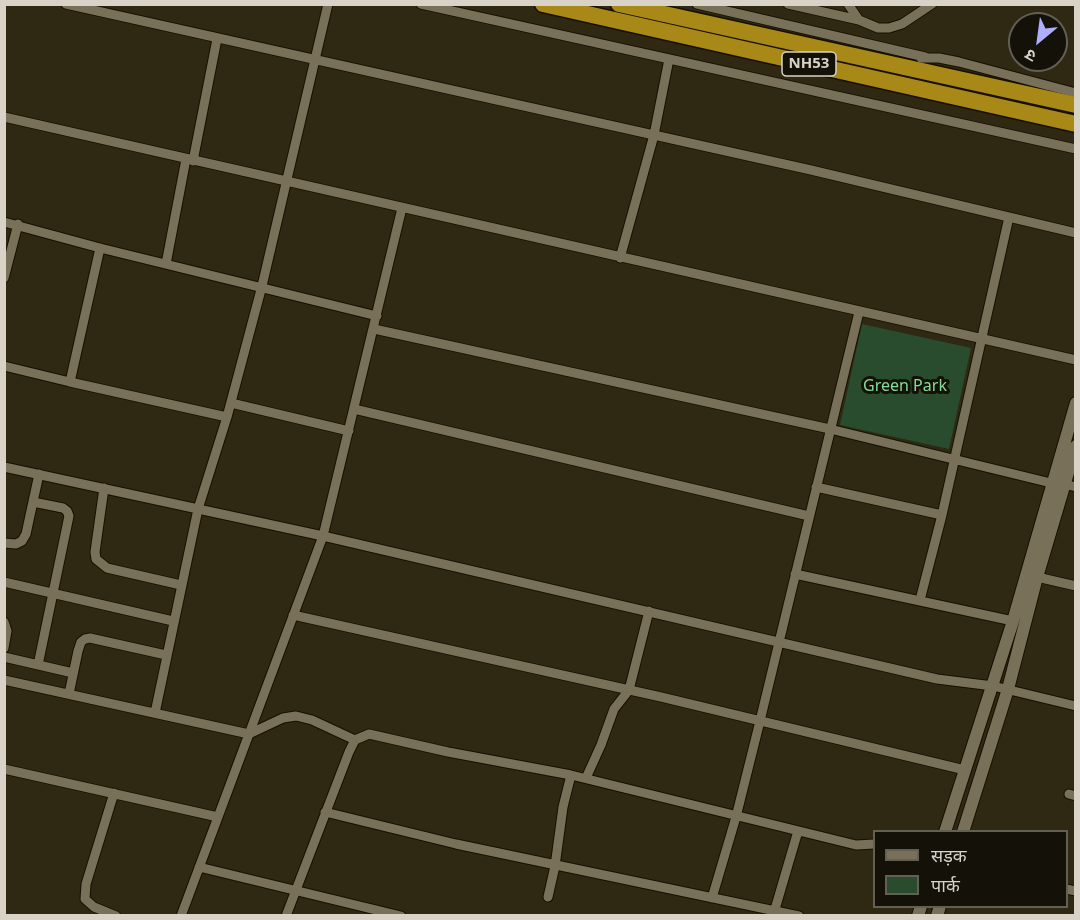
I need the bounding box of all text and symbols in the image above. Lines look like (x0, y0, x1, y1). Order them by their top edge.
north arrow (1008, 12, 1068, 72)
text: उ (1021, 44, 1040, 68)
road number: NH53 (782, 52, 836, 76)
park label: Green Park (863, 376, 947, 396)
legend (873, 830, 1068, 908)
text: सड़क (931, 843, 967, 867)
text: पार्क (931, 873, 960, 897)

